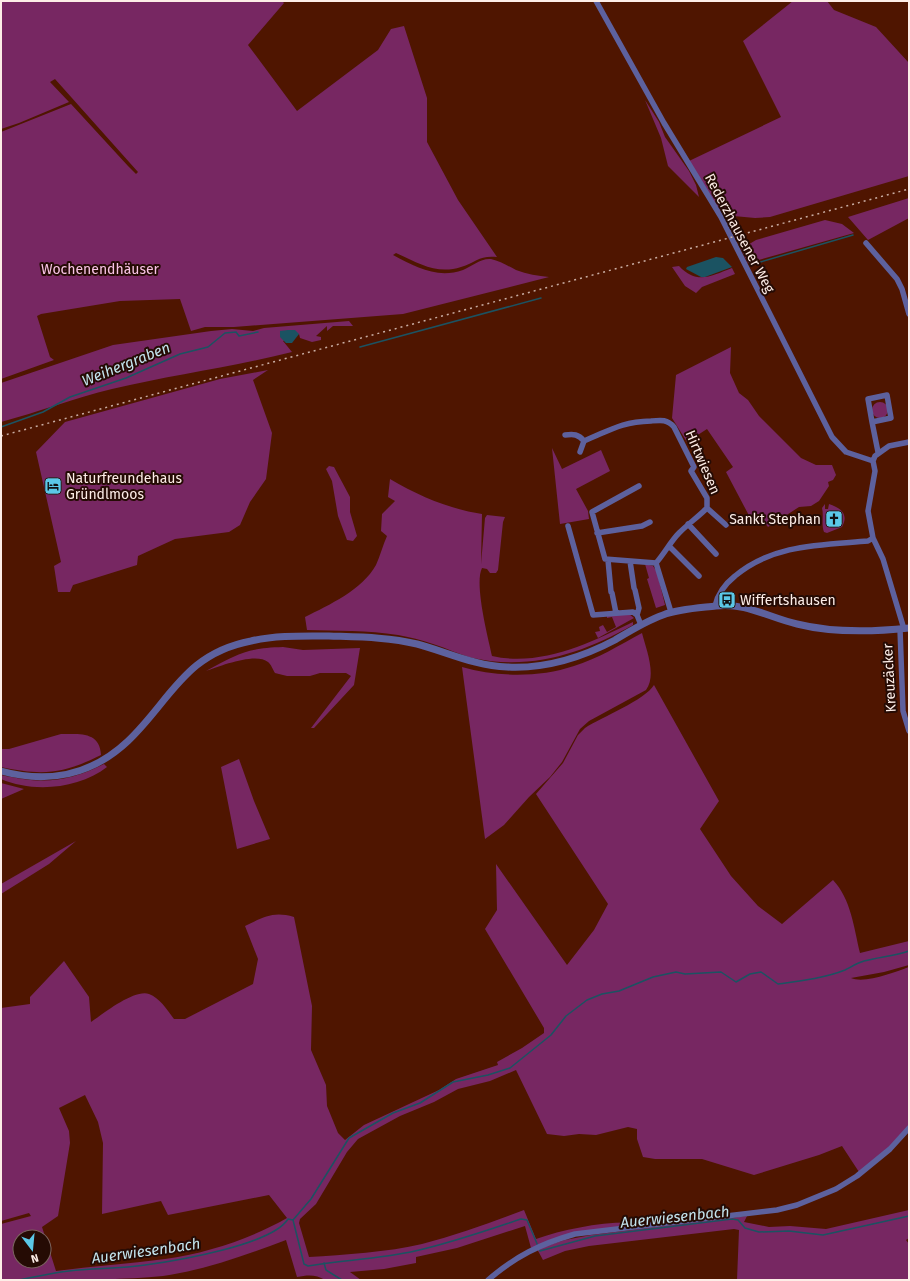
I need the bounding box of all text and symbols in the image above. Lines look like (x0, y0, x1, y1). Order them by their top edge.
street label: Rederzhausener Weg (701, 171, 779, 296)
park label: Wochenendhäuser (41, 261, 160, 278)
water label: Weihergraben (79, 338, 173, 390)
street label: Hirtwiesen (681, 428, 724, 497)
place label: Naturfreundehaus Gründlmoos (66, 470, 182, 503)
hotel icon: Naturfreundehaus Gründlmoos (43, 476, 63, 496)
church icon: Sankt Stephan (824, 509, 844, 529)
place label: Sankt Stephan (729, 511, 821, 528)
bus stop icon: Wiffertshausen (717, 590, 737, 610)
place label: Wiffertshausen (740, 592, 836, 609)
street label: Kreuzäcker (879, 642, 900, 713)
water label: Auerwiesenbach (619, 1202, 730, 1232)
north arrow (12, 1229, 52, 1269)
water label: Auerwiesenbach (89, 1234, 202, 1268)
text: N (29, 1251, 40, 1265)

